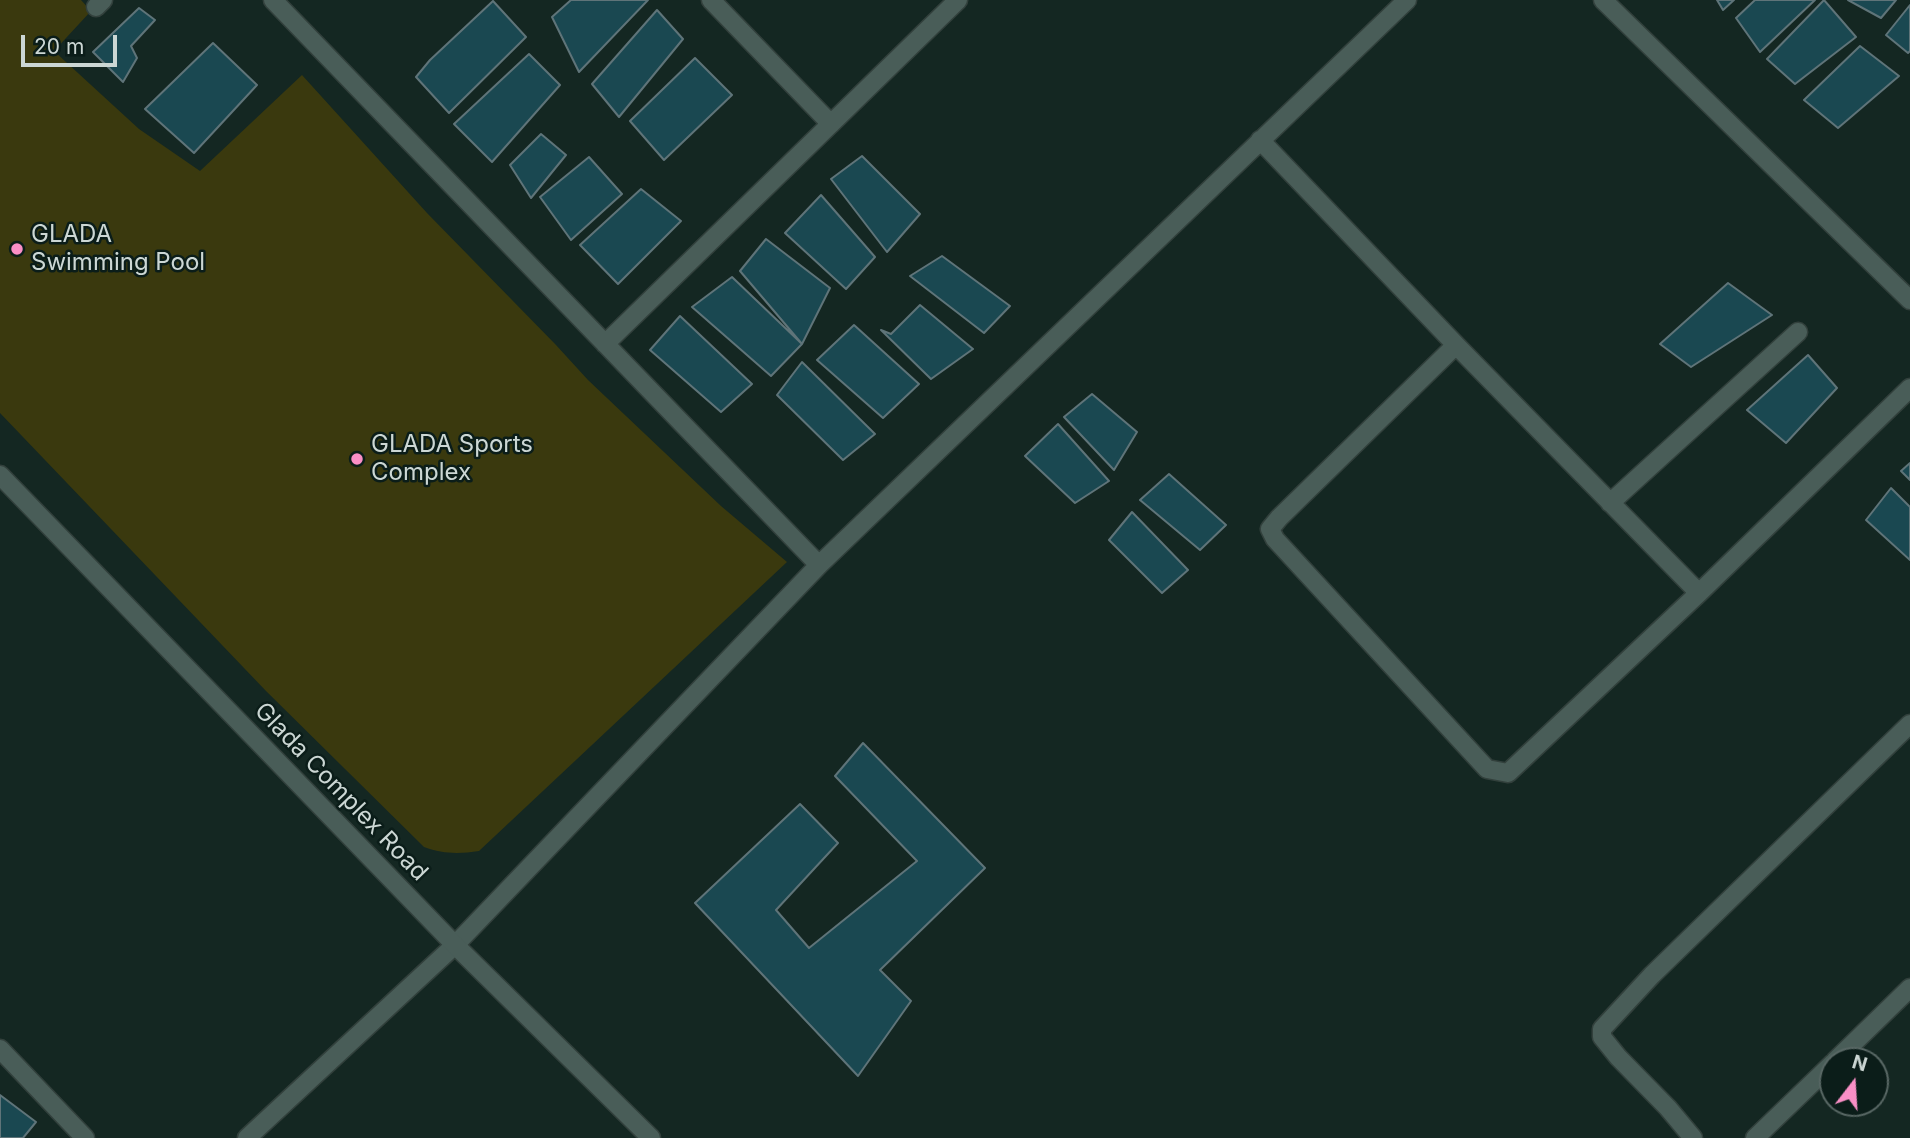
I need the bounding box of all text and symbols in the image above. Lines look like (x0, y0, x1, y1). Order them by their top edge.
scale bar (24, 21, 121, 65)
text: 20 m (34, 34, 84, 59)
place label: GLADA Swimming Pool (31, 221, 205, 277)
marker: GLADA Swimming Pool (9, 241, 25, 257)
place label: GLADA Sports Complex (371, 431, 533, 487)
marker: GLADA Sports Complex (349, 451, 365, 467)
street label: Glada Complex Road (248, 697, 434, 887)
north arrow (1819, 1047, 1889, 1117)
text: N (1849, 1050, 1870, 1076)

